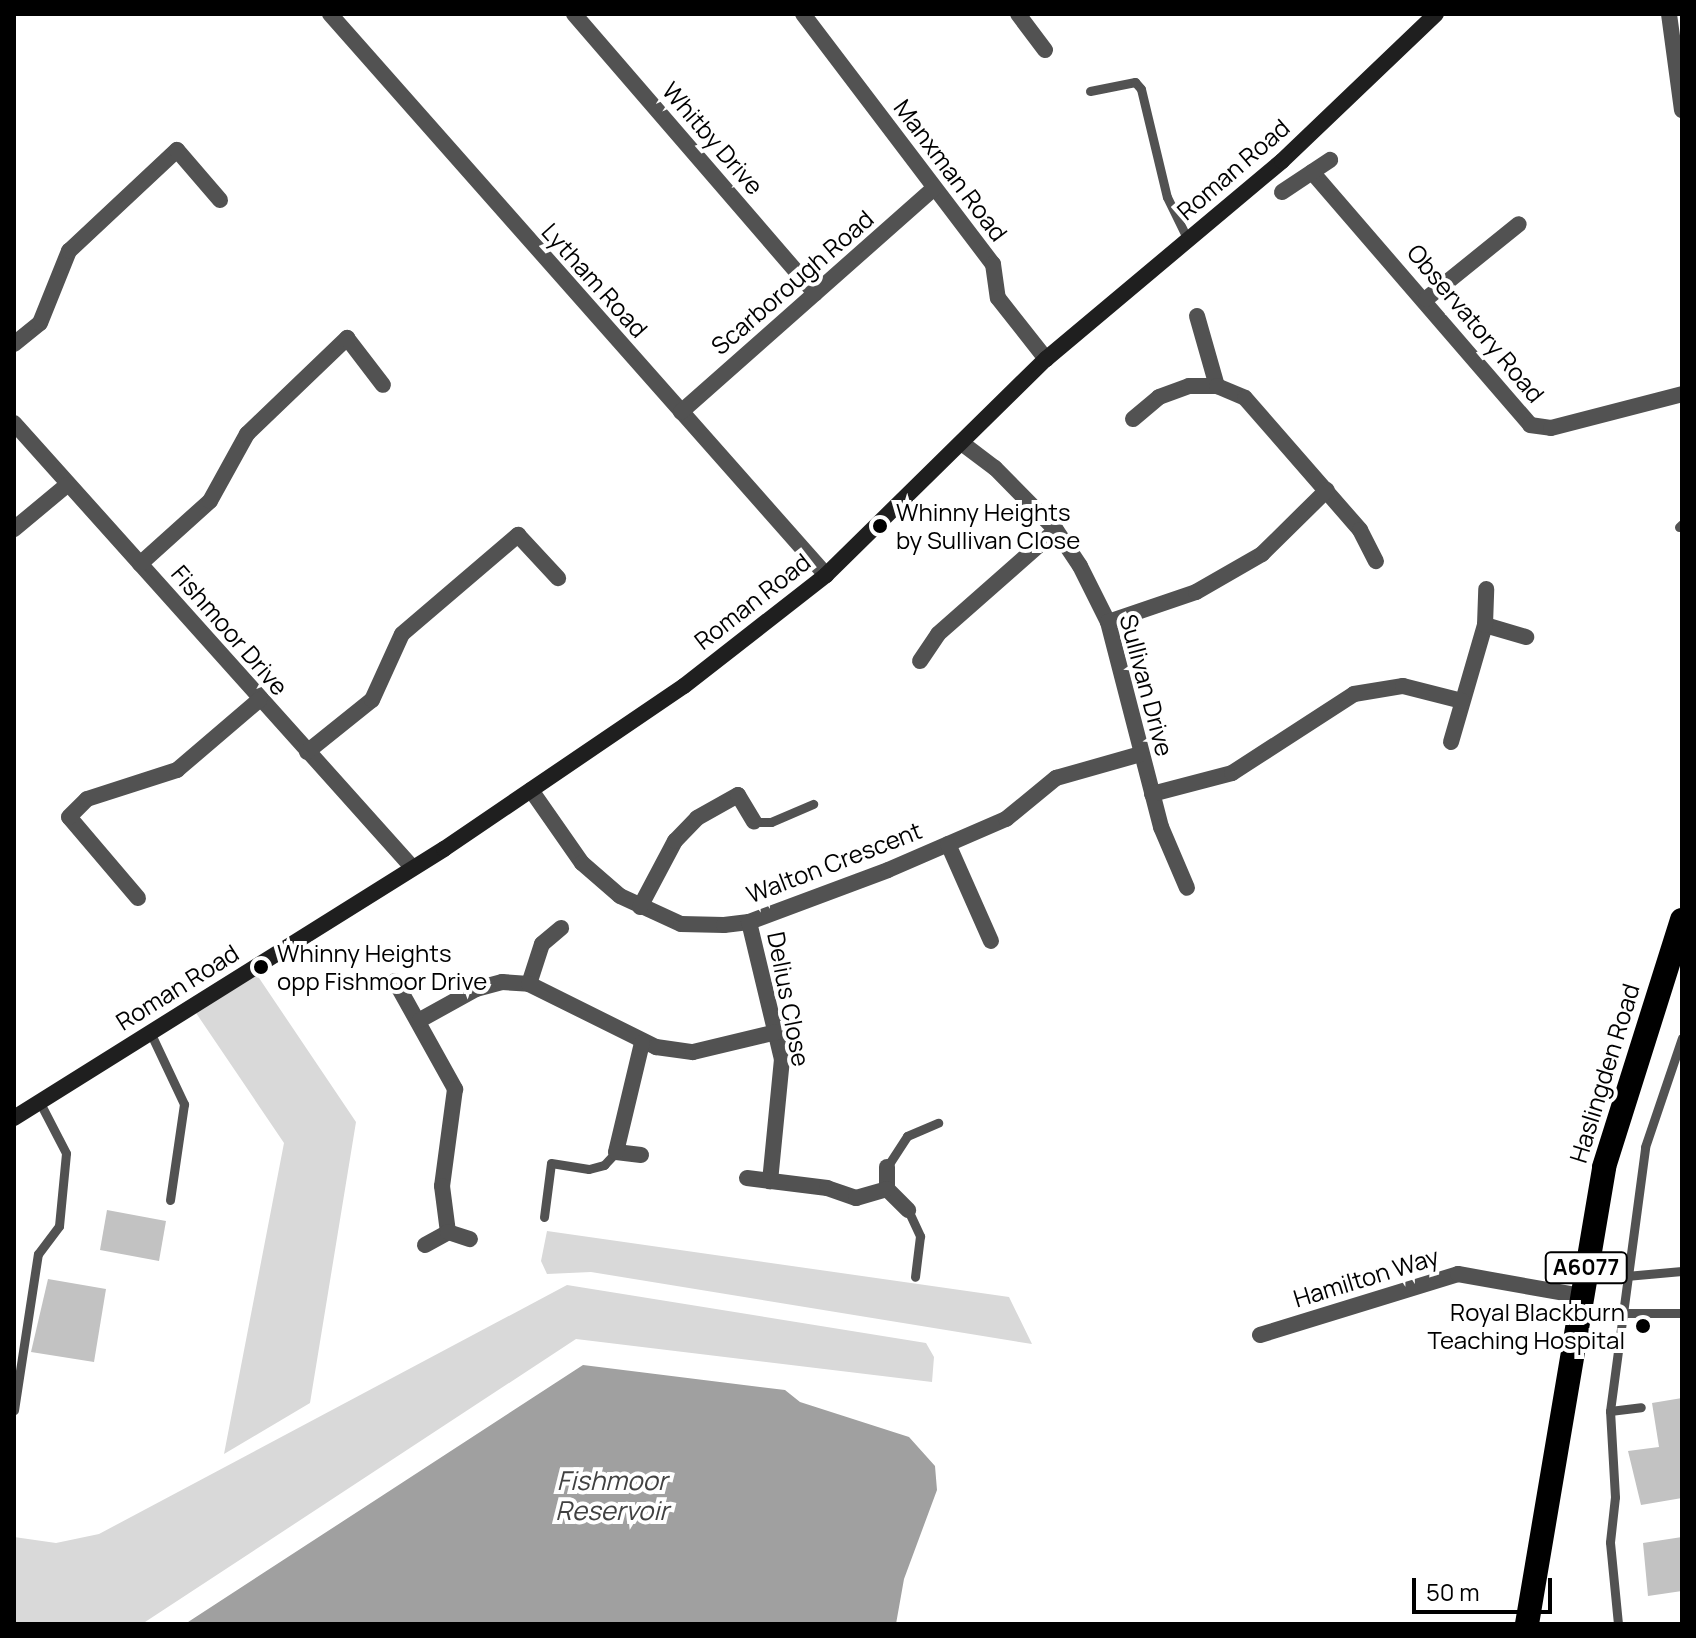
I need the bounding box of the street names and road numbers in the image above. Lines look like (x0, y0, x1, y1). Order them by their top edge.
street label: Whitby Drive (657, 76, 769, 200)
street label: Manxman Road (888, 93, 1014, 247)
street label: Roman Road (1171, 113, 1295, 225)
street label: Scarborough Road (705, 204, 879, 360)
street label: Lytham Road (536, 217, 654, 343)
street label: Observatory Road (1401, 238, 1551, 408)
street label: Roman Road (688, 547, 816, 655)
street label: Fishmoor Drive (166, 559, 294, 701)
street label: Sullivan Drive (1114, 611, 1180, 759)
street label: Walton Crescent (742, 815, 926, 909)
street label: Delius Close (762, 929, 816, 1069)
street label: Roman Road (110, 938, 244, 1036)
street label: Haslingden Road (1563, 980, 1645, 1166)
street label: Hamilton Way (1290, 1241, 1442, 1313)
road number: A6077 (1544, 1250, 1628, 1286)

